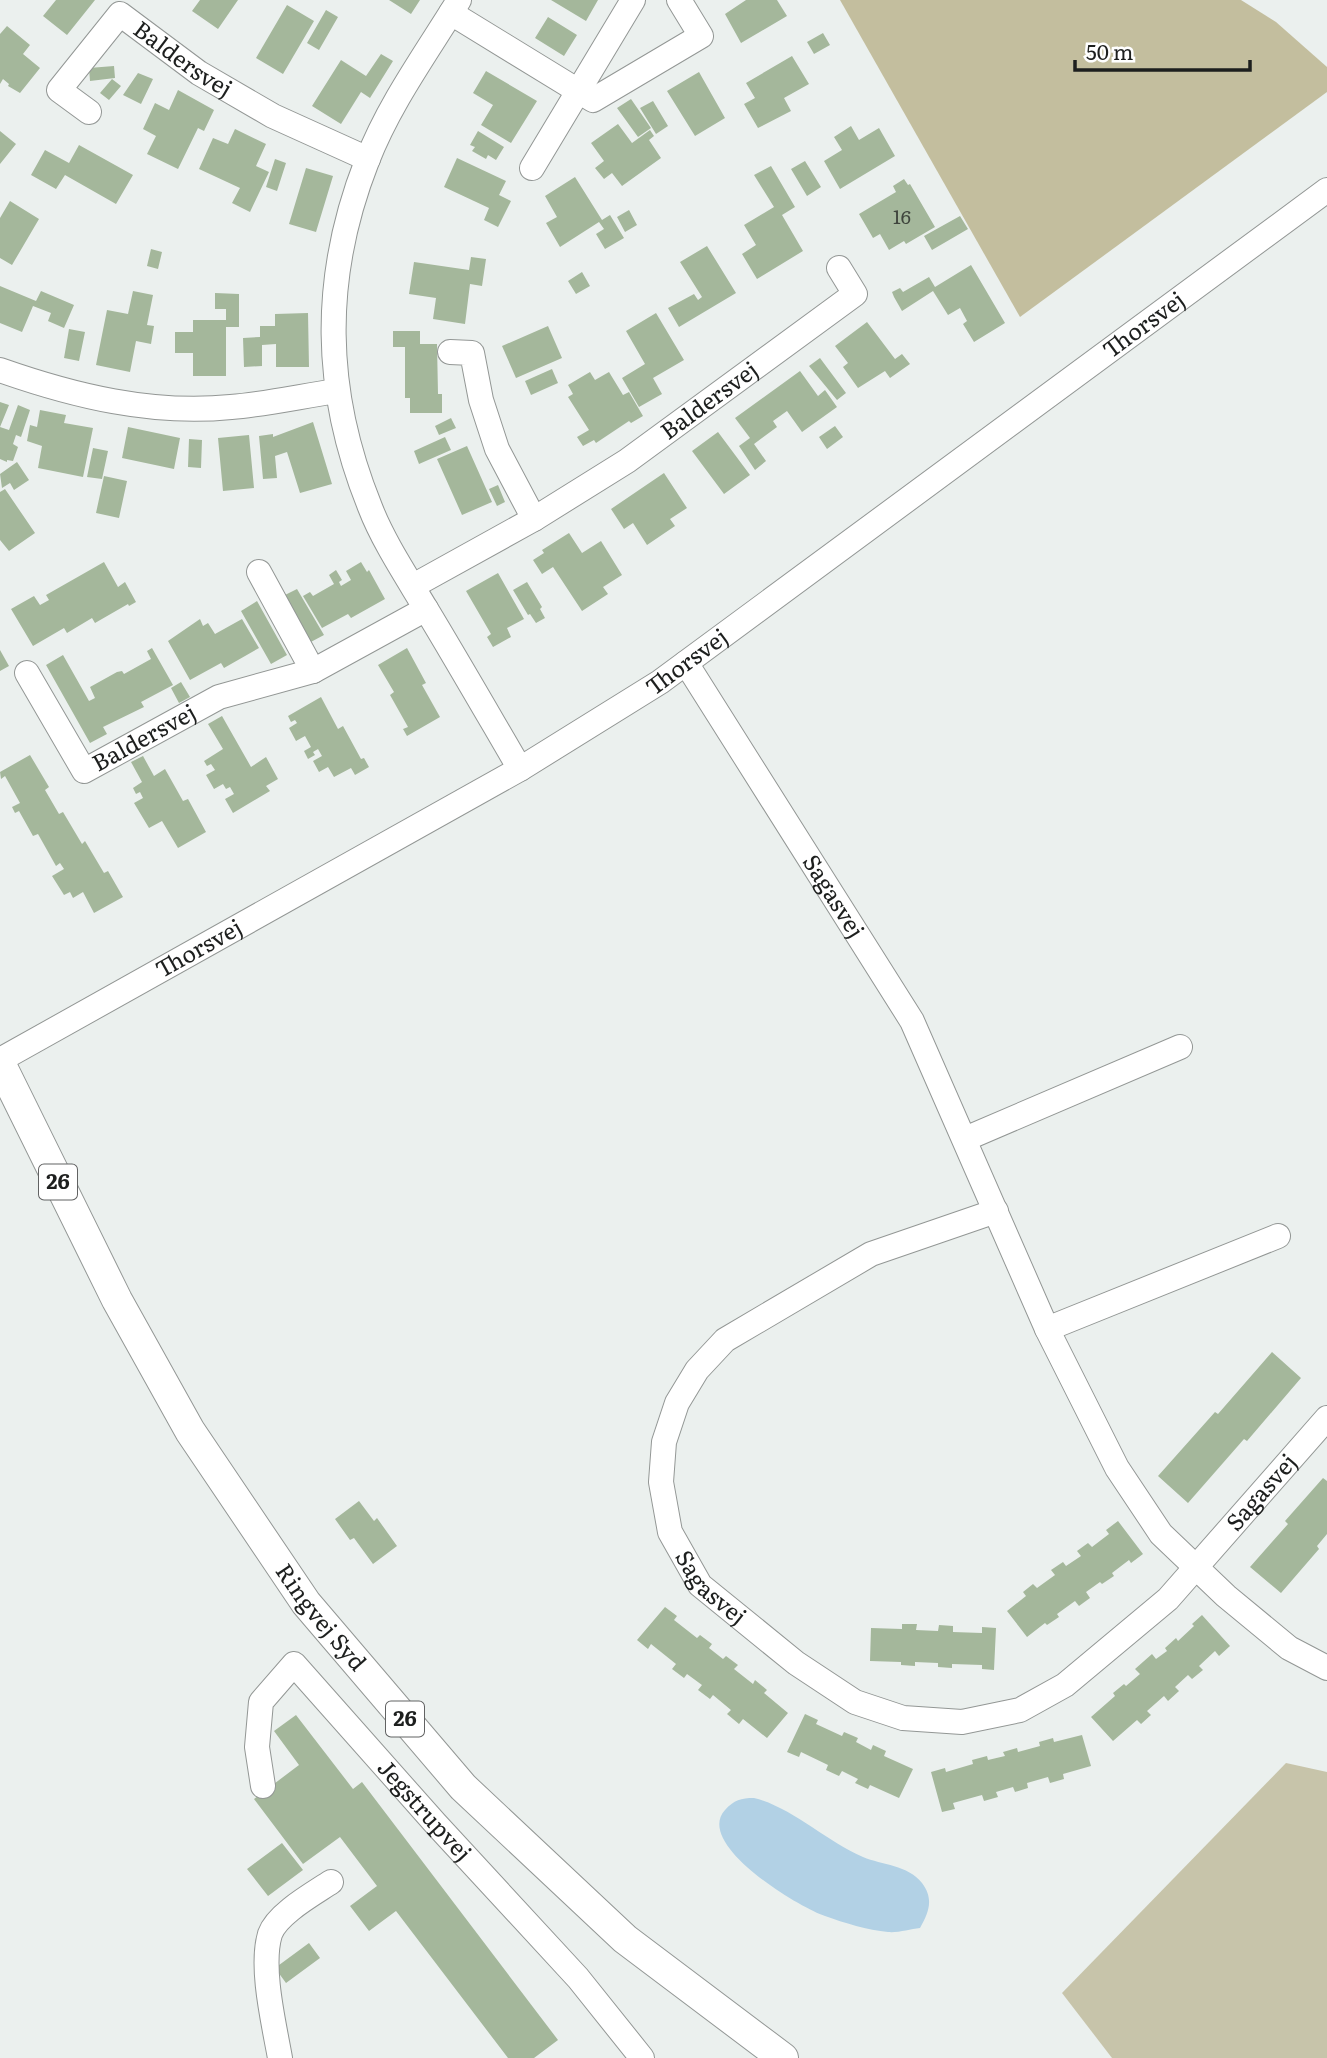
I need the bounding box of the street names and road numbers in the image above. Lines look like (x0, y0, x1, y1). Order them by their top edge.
street label: Baldersvej (127, 11, 239, 104)
street label: Thorsvej (1095, 282, 1191, 365)
street label: Baldersvej (652, 352, 764, 446)
street label: Thorsvej (637, 619, 734, 702)
street label: Baldersvej (85, 694, 201, 779)
street label: Sagasvej (796, 847, 874, 944)
street label: Thorsvej (148, 909, 248, 985)
road number: 26 (39, 1164, 77, 1200)
street label: Sagasvej (1217, 1445, 1304, 1537)
street label: Sagasvej (668, 1543, 755, 1632)
street label: Ringvej Syd (269, 1556, 376, 1677)
road number: 26 (386, 1702, 424, 1736)
street label: Jegstrupvej (371, 1751, 481, 1868)

